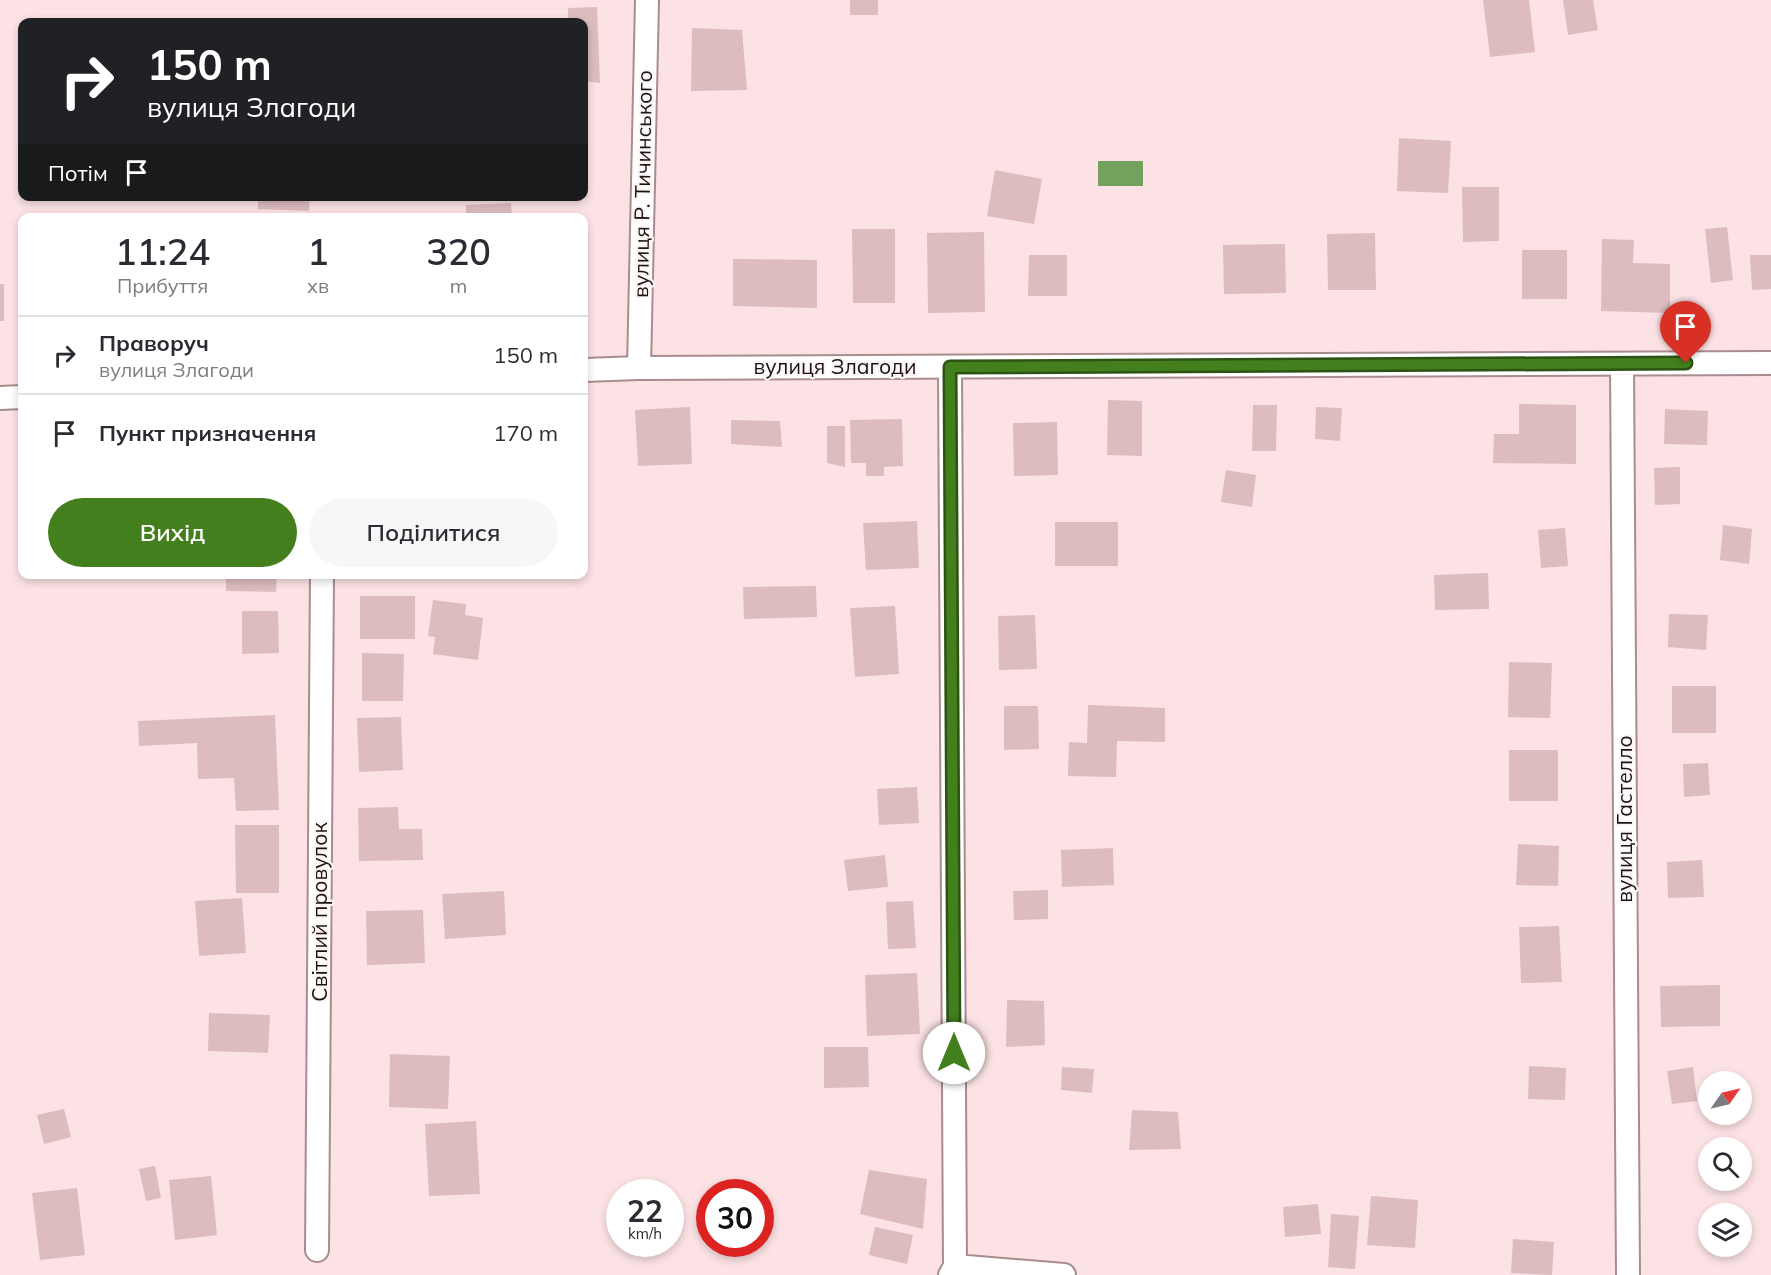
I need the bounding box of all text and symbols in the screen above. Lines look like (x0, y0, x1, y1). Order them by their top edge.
text: 150 m (147, 38, 272, 91)
icon: right (48, 42, 126, 120)
street label: вулиця Р. Тичинського (627, 70, 657, 298)
text: вулиця Злагоди (147, 90, 356, 124)
icon: arrive (120, 156, 153, 189)
text: Потім (48, 159, 108, 187)
text: 11:24 (115, 229, 210, 274)
text: 1 (307, 229, 329, 274)
text: 320 (426, 229, 491, 274)
text: Прибуття (117, 273, 208, 298)
text: хв (307, 273, 329, 298)
text: m (450, 273, 467, 298)
pin (1660, 301, 1711, 363)
icon: arrive (1669, 310, 1702, 343)
text: Праворуч (99, 329, 209, 357)
icon: right (48, 339, 81, 372)
text: 150 m (493, 341, 558, 369)
street label: вулиця Злагоди (754, 353, 916, 379)
text: вулиця Злагоди (99, 357, 254, 382)
icon: arrive (48, 417, 81, 450)
text: Пункт призначення (99, 419, 316, 447)
text: 170 m (493, 419, 558, 447)
button: Вихід (48, 498, 297, 567)
button: Поділитися (309, 498, 558, 567)
street label: вулиця Гастелло (1611, 735, 1637, 903)
street label: Світлий провулок (306, 822, 332, 1002)
position arrow (922, 1021, 986, 1085)
north arrow (1698, 1071, 1752, 1125)
map controls (1698, 1071, 1752, 1257)
button: search (1698, 1137, 1752, 1191)
speed limit sign: 30 (696, 1179, 774, 1257)
text: 22 (627, 1192, 663, 1230)
button: layers (1698, 1203, 1752, 1257)
text: km/h (628, 1224, 662, 1243)

